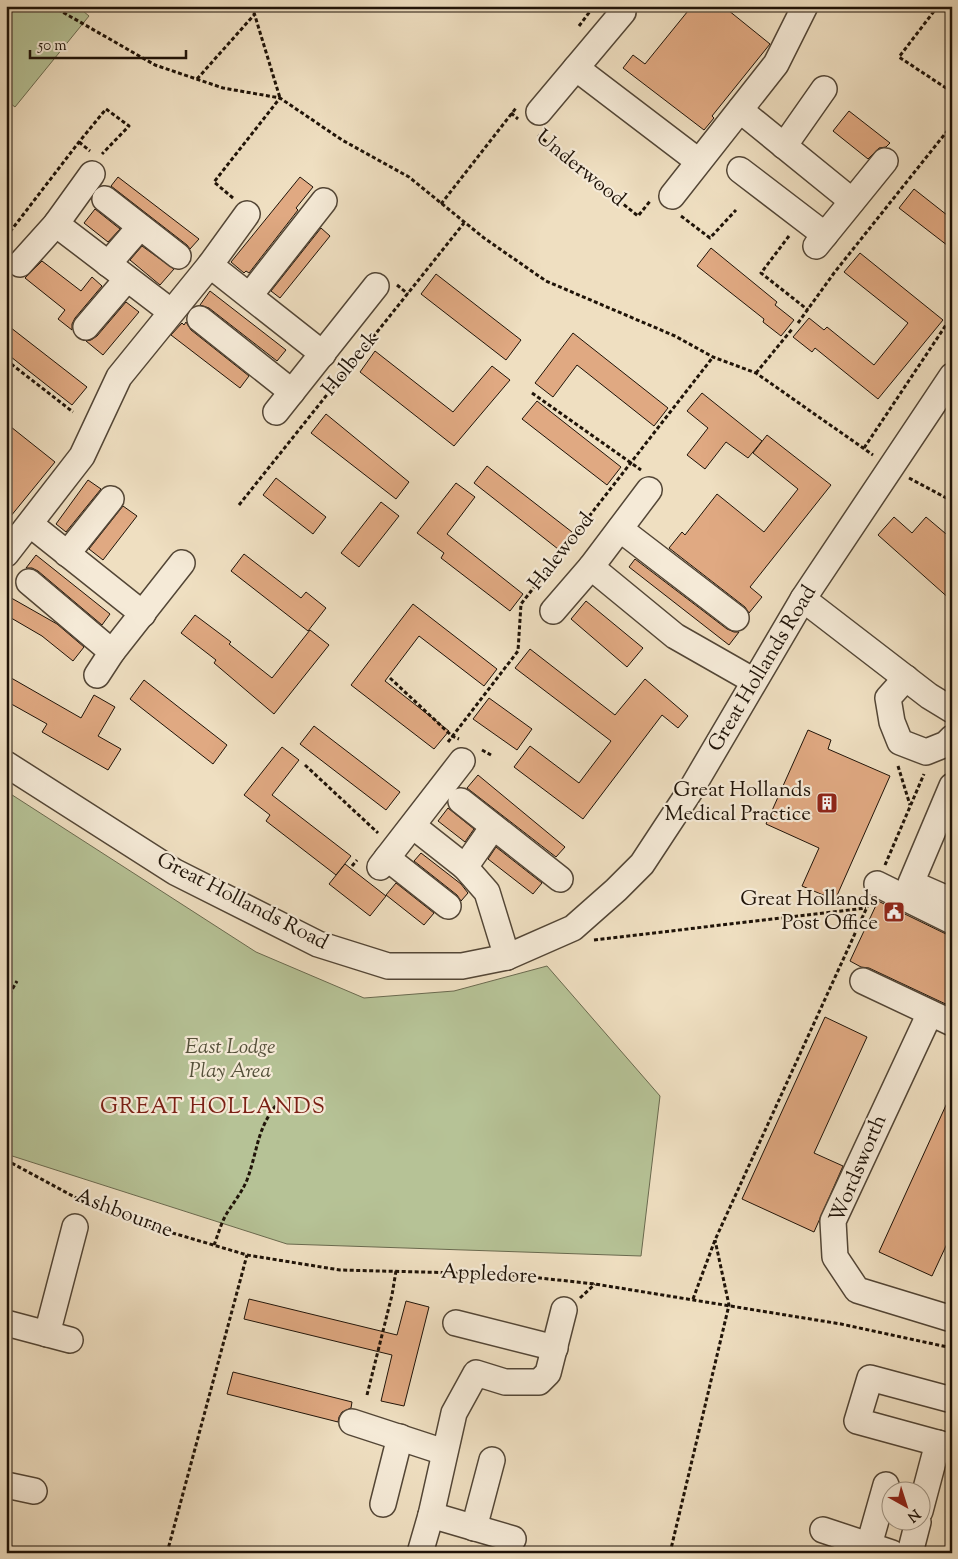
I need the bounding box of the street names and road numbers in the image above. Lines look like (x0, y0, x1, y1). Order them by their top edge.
street label: Underwood (528, 123, 632, 215)
street label: Holbeck (315, 325, 387, 403)
street label: Halewood (522, 507, 602, 597)
street label: Great Hollands Road (701, 580, 825, 758)
street label: Great Hollands Road (151, 846, 333, 958)
street label: Wordsworth (823, 1110, 895, 1228)
street label: Ashbourne (71, 1182, 177, 1246)
street label: Appledore (440, 1258, 538, 1292)

